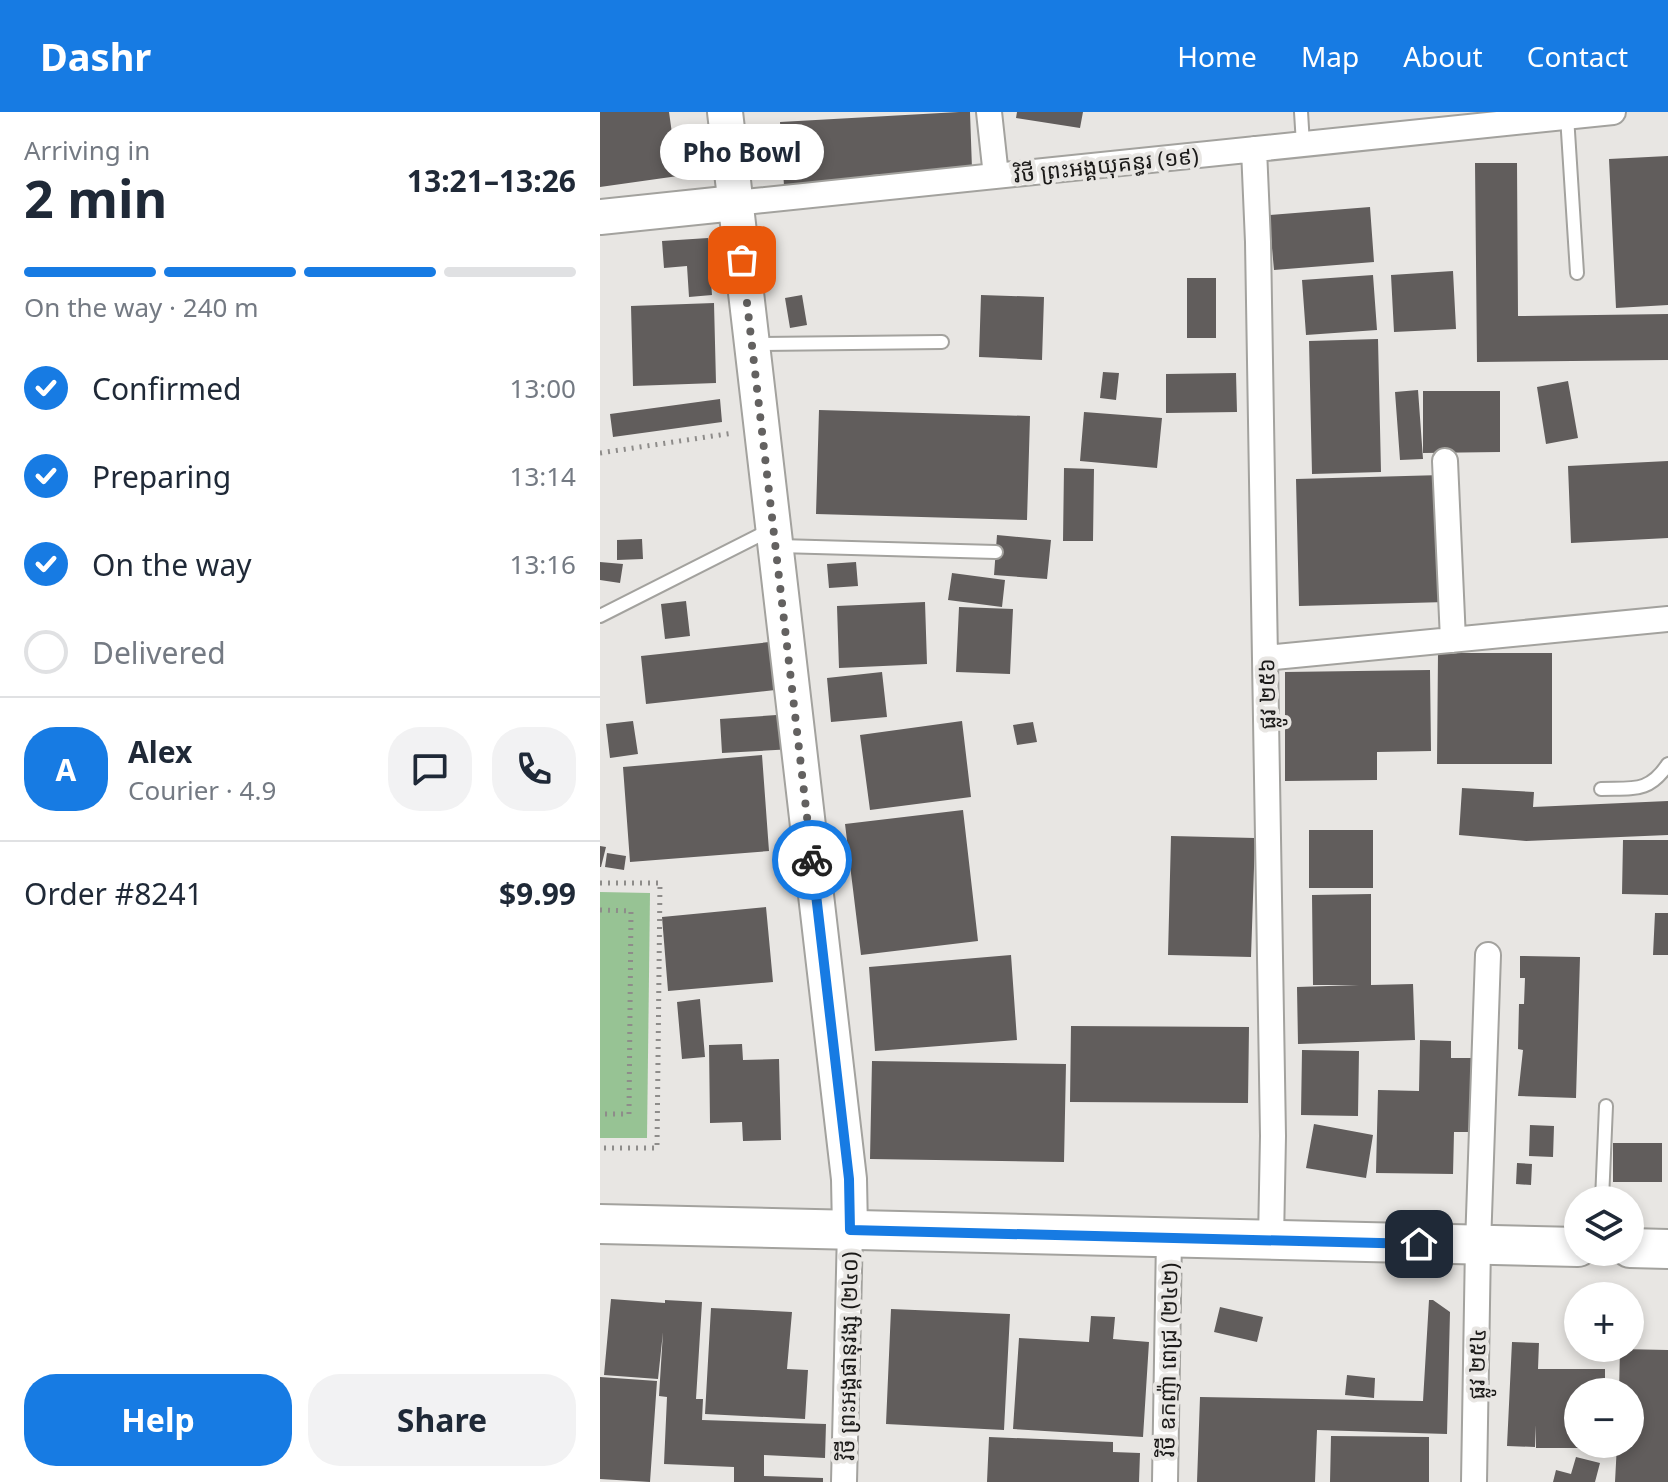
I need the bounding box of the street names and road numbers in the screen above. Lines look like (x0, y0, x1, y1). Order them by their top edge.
street label: វិថី ព្រះអង្គយុគន្ធរ (១៩) (1012, 139, 1200, 189)
street label: ផ្លូវ ២៥៦ (1250, 658, 1288, 730)
street label: វិថី ព្រះអង្គផានុវង្ស (២៤០) (830, 1251, 864, 1461)
street label: វិថី ឧកញ៉ា ពេជ្រ (២៤២) (1150, 1263, 1184, 1458)
street label: ផ្លូវ ២៥៤ (1460, 1328, 1498, 1400)

